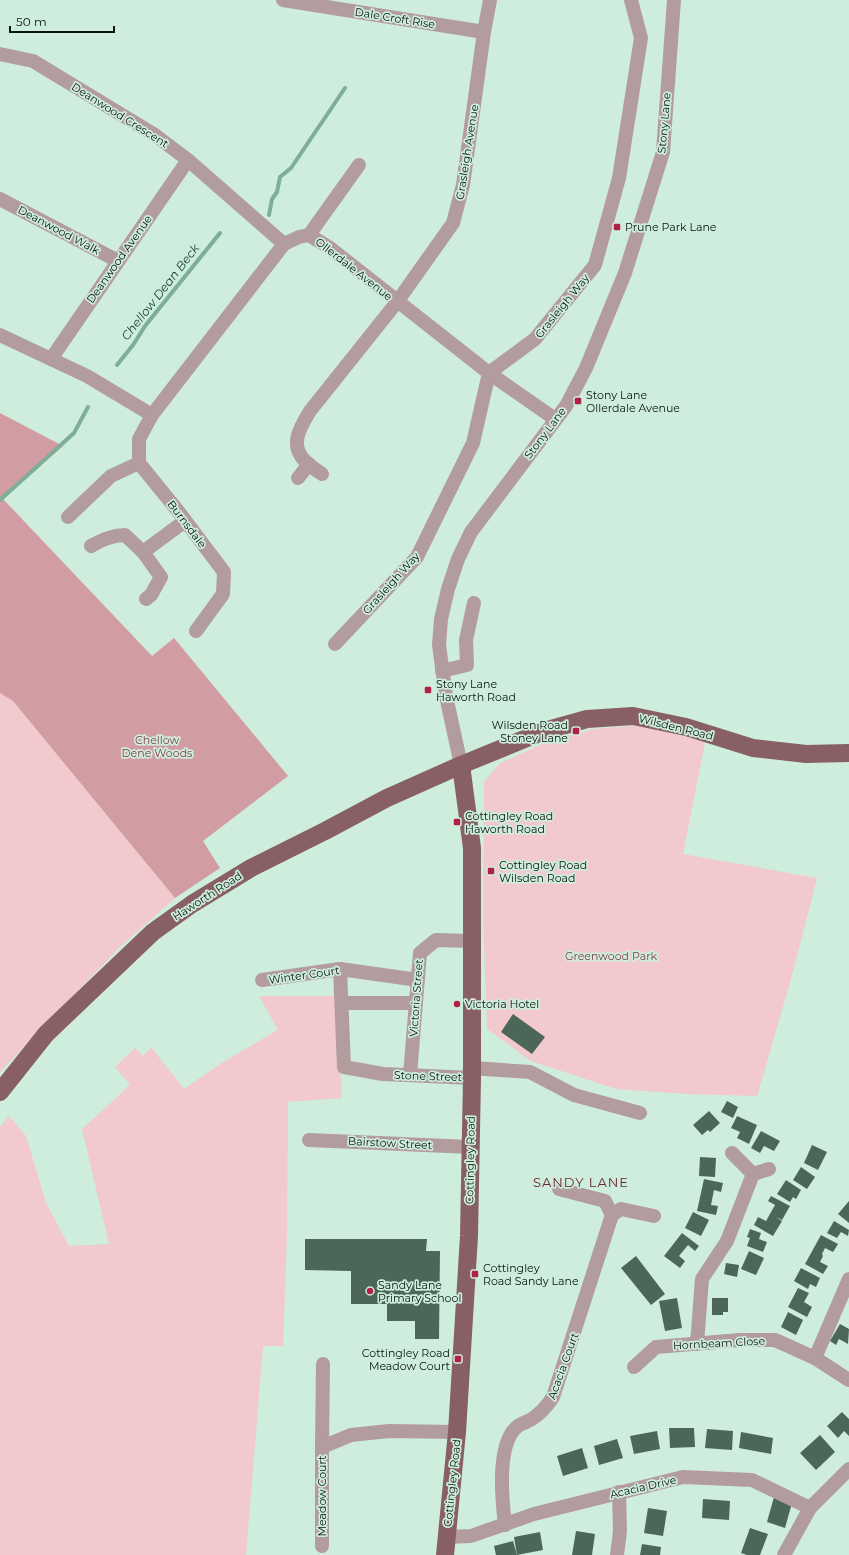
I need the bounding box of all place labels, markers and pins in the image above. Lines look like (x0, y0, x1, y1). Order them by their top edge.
place label: Prune Park Lane (625, 220, 717, 234)
marker: Prune Park Lane (612, 222, 622, 232)
place label: Stony Lane Ollerdale Avenue (586, 388, 680, 415)
marker: Stony Lane Ollerdale Avenue (573, 396, 583, 406)
place label: Stony Lane Haworth Road (436, 677, 516, 704)
marker: Stony Lane Haworth Road (423, 685, 433, 695)
place label: Wilsden Road Stoney Lane (492, 718, 568, 745)
marker: Wilsden Road Stoney Lane (571, 726, 581, 736)
place label: Cottingley Road Haworth Road (465, 809, 553, 836)
marker: Cottingley Road Haworth Road (452, 817, 462, 827)
place label: Cottingley Road Wilsden Road (499, 858, 587, 885)
marker: Cottingley Road Wilsden Road (486, 866, 496, 876)
place label: Victoria Hotel (465, 997, 539, 1011)
marker: Victoria Hotel (452, 999, 462, 1009)
place label: Cottingley Road Sandy Lane (483, 1261, 579, 1288)
marker: Cottingley Road Sandy Lane (470, 1269, 480, 1279)
place label: Sandy Lane Primary School (378, 1278, 461, 1305)
marker: Sandy Lane Primary School (365, 1286, 375, 1296)
place label: Cottingley Road Meadow Court (362, 1346, 451, 1373)
marker: Cottingley Road Meadow Court (453, 1354, 463, 1364)

